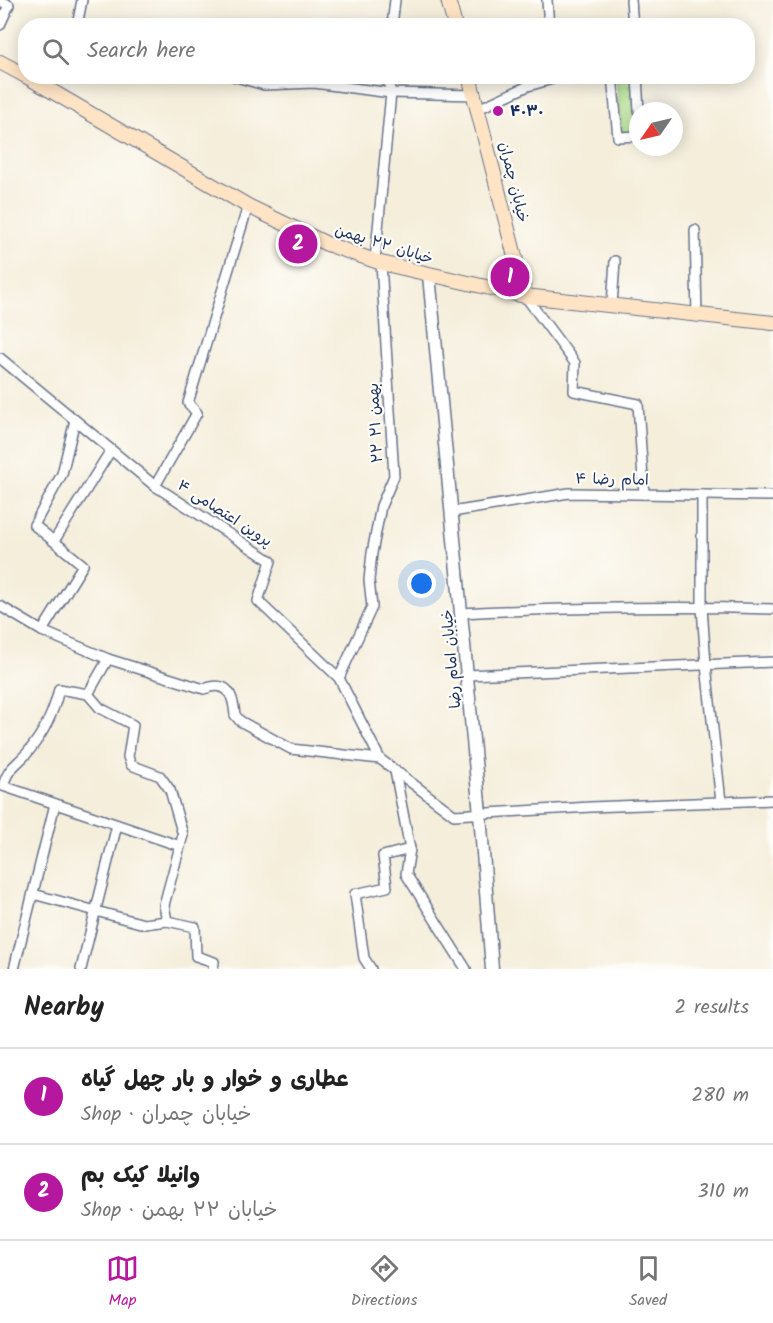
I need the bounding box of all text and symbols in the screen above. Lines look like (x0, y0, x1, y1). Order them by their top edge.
search box (18, 18, 755, 84)
text: Search here (87, 34, 195, 69)
icon: search (39, 35, 72, 68)
place label: ۴۰۳۰ (510, 100, 543, 124)
north arrow (629, 102, 683, 156)
marker: ۴۰۳۰ (491, 104, 505, 118)
street label: خیابان چمران (491, 139, 535, 225)
street label: خیابان ۲۲ بهمن (332, 219, 436, 271)
pin: 2 (278, 222, 318, 266)
pin: 1 (490, 254, 530, 300)
street label: ۲۲ بهمن ۲۱ (362, 382, 390, 464)
street label: امام رضا ۴ (575, 467, 649, 493)
street label: پروین اعتصامی ۴ (172, 474, 277, 554)
your location (407, 569, 436, 598)
street label: خیابان امام رضا (436, 608, 468, 709)
text: Nearby (24, 987, 104, 1029)
text: 2 results (674, 992, 749, 1024)
text: عطاری و خوار و بار چهل گیاه (81, 1063, 349, 1098)
text: 1 (40, 1080, 47, 1112)
text: 280 m (691, 1080, 749, 1112)
text: Shop · خیابان چمران (81, 1099, 251, 1131)
text: وانیلا کیک بم (81, 1159, 200, 1194)
text: 2 (38, 1176, 49, 1208)
text: 310 m (697, 1176, 749, 1208)
text: Shop · خیابان ۲۲ بهمن (81, 1195, 277, 1227)
tab: Map (106, 1252, 139, 1313)
tab: Directions (351, 1252, 417, 1313)
tab: Saved (629, 1252, 667, 1313)

